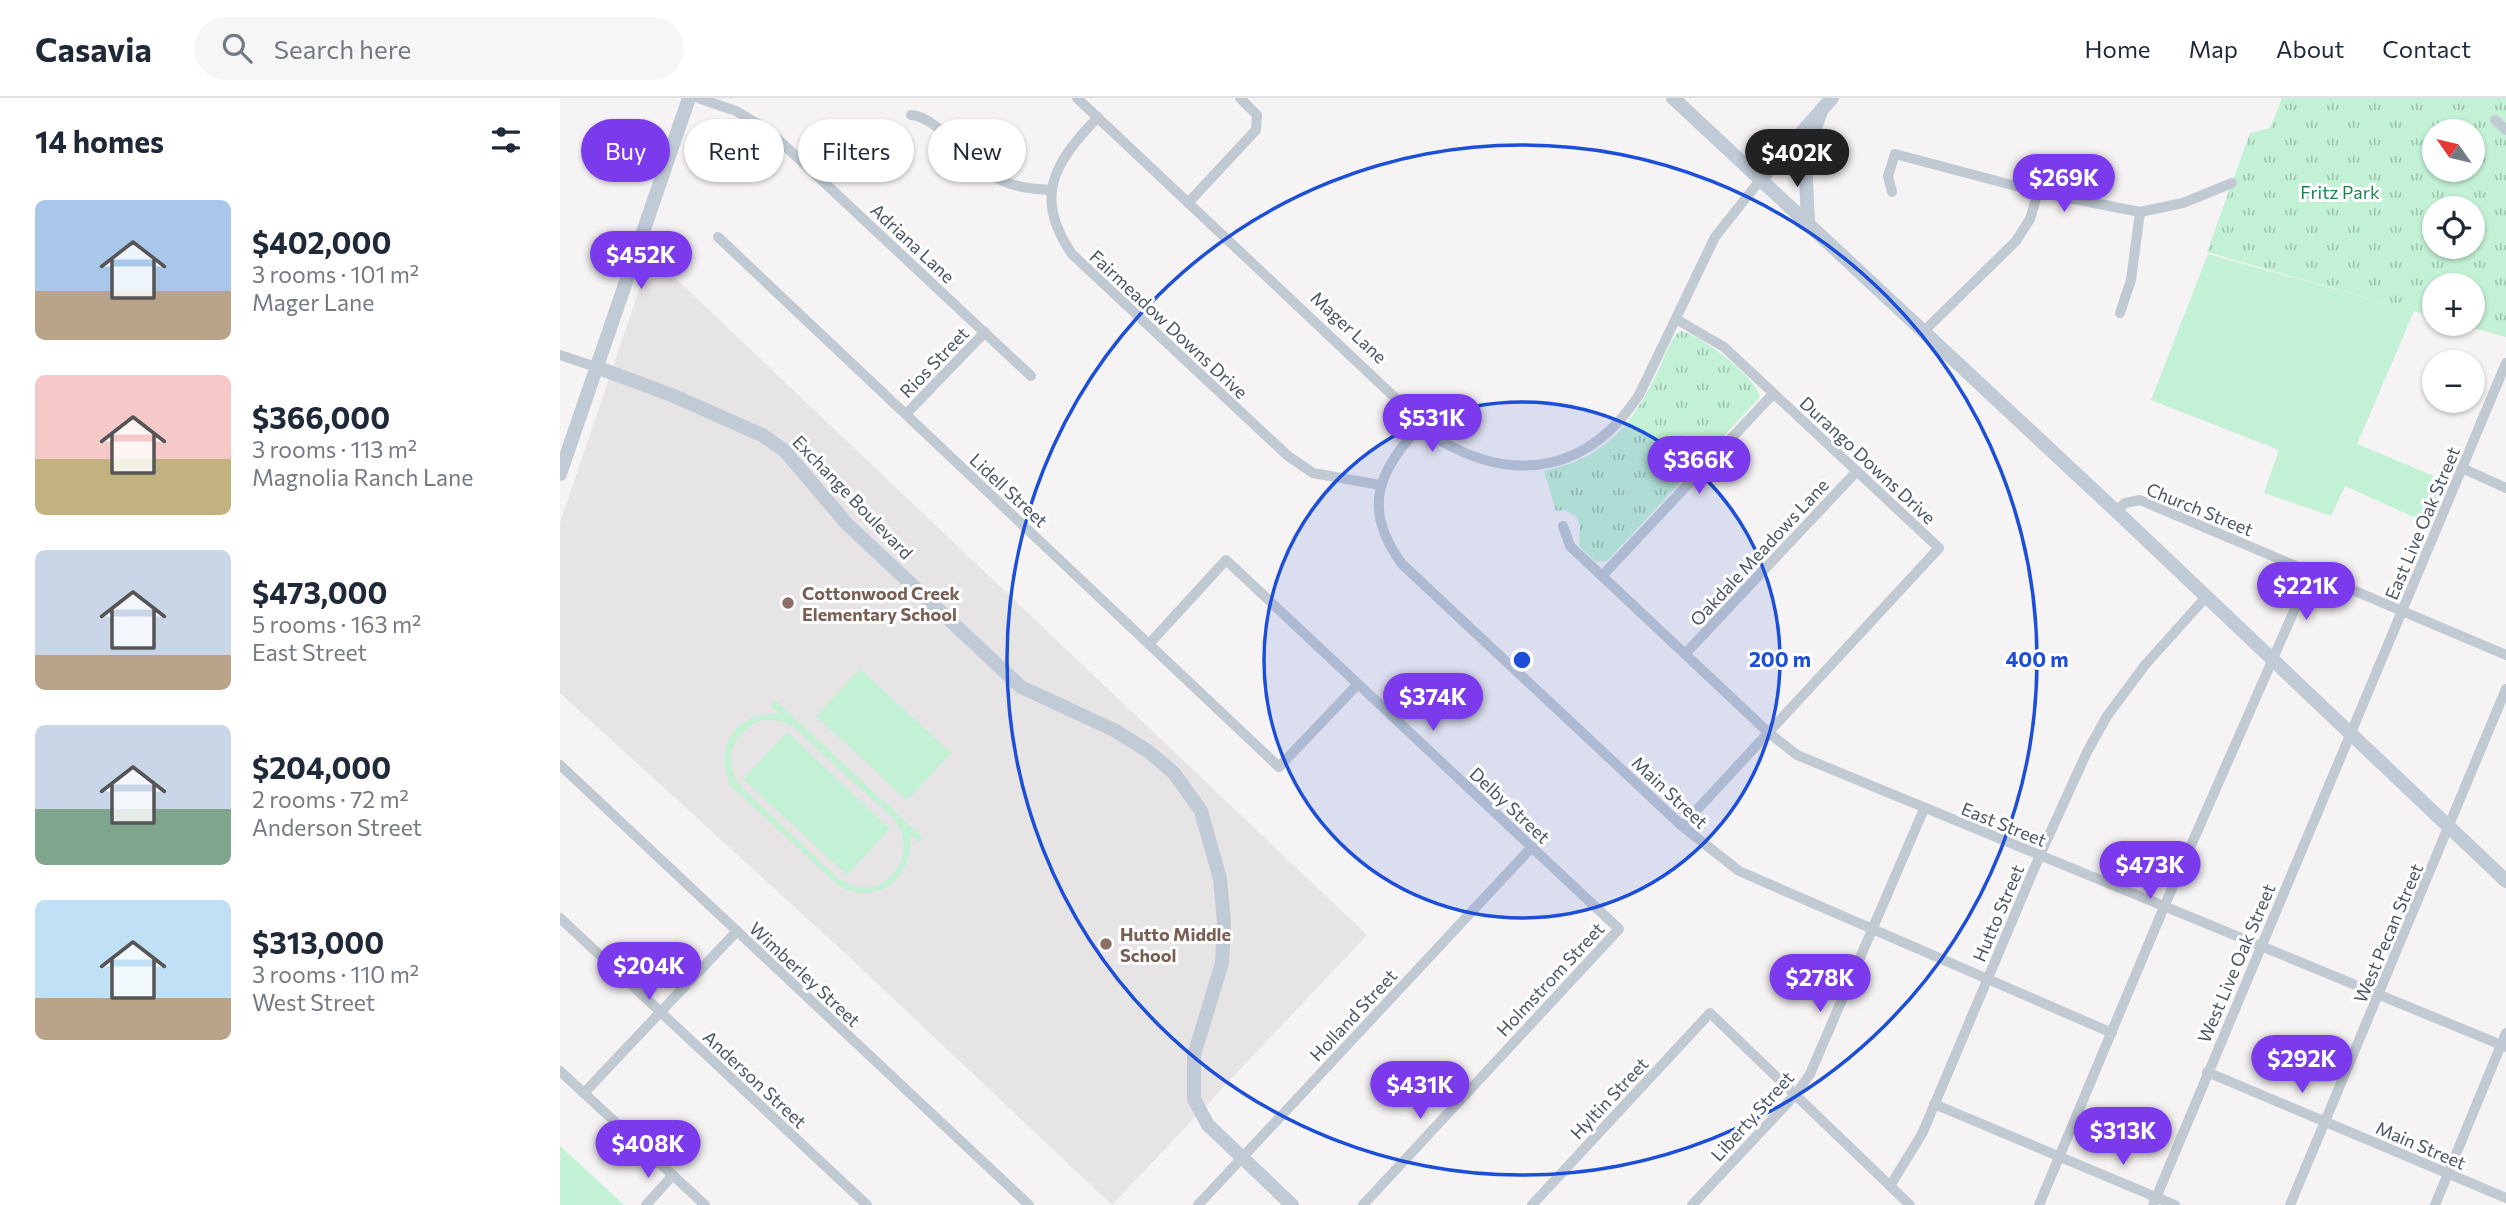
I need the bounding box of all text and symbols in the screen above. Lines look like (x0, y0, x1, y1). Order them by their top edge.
search box (194, 17, 684, 80)
text: Casavia (35, 28, 152, 69)
icon: search (218, 29, 256, 67)
text: Search here (274, 33, 411, 64)
text: Home (2085, 34, 2151, 63)
text: Map (2189, 34, 2238, 63)
text: About (2276, 34, 2344, 63)
text: Contact (2382, 34, 2471, 63)
chip: Buy (581, 119, 670, 182)
chip: Rent (684, 119, 784, 182)
chip: Filters (798, 119, 914, 182)
chip: New (928, 119, 1026, 182)
north arrow (2422, 119, 2485, 182)
map controls (2422, 119, 2485, 413)
icon: filters (487, 121, 525, 159)
text: 14 homes (35, 122, 164, 159)
pin: $402K (1748, 130, 1846, 189)
text: $402K (1761, 138, 1833, 166)
pin: $269K (2015, 155, 2113, 214)
text: $269K (2029, 163, 2099, 191)
park label: Fritz Park (2300, 181, 2380, 203)
button: locate (2422, 196, 2485, 259)
street label: Adriana Lane (867, 199, 959, 287)
text: $402,000 (252, 223, 391, 260)
icon: home (91, 228, 175, 312)
pin: $452K (592, 232, 690, 291)
text: $452K (606, 240, 676, 268)
street label: Fairmeadow Downs Drive (1085, 245, 1253, 403)
text: 3 rooms · 101 m² (252, 260, 419, 288)
button: + (2422, 273, 2485, 336)
street label: Mager Lane (1306, 286, 1392, 368)
text: Mager Lane (252, 288, 374, 316)
street label: Rios Street (895, 322, 973, 402)
button: − (2422, 350, 2485, 413)
street label: Durango Downs Drive (1796, 391, 1940, 529)
pin: $531K (1383, 394, 1481, 454)
text: $366,000 (252, 398, 390, 435)
icon: home (91, 403, 175, 487)
text: $531K (1399, 403, 1465, 431)
street label: Exchange Boulevard (788, 431, 918, 563)
text: 3 rooms · 113 m² (252, 435, 417, 463)
pin: $366K (1650, 436, 1748, 496)
street label: East Live Oak Street (2380, 443, 2464, 603)
text: $366K (1663, 445, 1735, 473)
street label: Lidell Street (966, 448, 1052, 532)
text: Magnolia Ranch Lane (252, 463, 473, 491)
street label: Oakdale Meadows Lane (1685, 474, 1833, 630)
street label: Church Street (2143, 478, 2257, 540)
pin: $221K (2257, 562, 2355, 622)
text: $221K (2273, 571, 2339, 599)
text: $473,000 (252, 573, 387, 610)
icon: home (91, 578, 175, 662)
place label: Cottonwood Creek Elementary School (802, 582, 961, 625)
marker: Cottonwood Creek Elementary School (780, 595, 796, 611)
text: 5 rooms · 163 m² (252, 610, 421, 638)
text: East Street (252, 638, 367, 666)
text: 200 m (1749, 646, 1811, 671)
text: 400 m (2005, 646, 2069, 671)
centre of rings (1510, 648, 1534, 672)
pin: $374K (1384, 674, 1482, 733)
text: $374K (1399, 682, 1467, 710)
text: $204,000 (252, 748, 391, 785)
street label: Main Street (1627, 751, 1713, 833)
icon: home (91, 753, 175, 837)
street label: Delby Street (1465, 762, 1555, 848)
text: 2 rooms · 72 m² (252, 785, 409, 813)
street label: East Street (1958, 797, 2050, 851)
text: Anderson Street (252, 813, 422, 841)
pin: $473K (2101, 842, 2199, 901)
text: $473K (2116, 850, 2184, 878)
street label: West Pecan Street (2349, 860, 2427, 1006)
street label: Hutto Street (1968, 861, 2028, 965)
street label: West Live Oak Street (2193, 880, 2279, 1046)
street label: Wimberley Street (745, 917, 865, 1031)
street label: Holmstrom Street (1492, 917, 1608, 1041)
text: $313,000 (252, 923, 384, 960)
place label: Hutto Middle School (1120, 923, 1231, 966)
icon: home (91, 928, 175, 1012)
marker: Hutto Middle School (1098, 936, 1114, 952)
pin: $204K (600, 942, 698, 1002)
text: $204K (613, 951, 685, 979)
pin: $278K (1771, 954, 1869, 1014)
text: 3 rooms · 110 m² (252, 960, 419, 988)
text: $278K (1786, 963, 1854, 991)
street label: Holland Street (1305, 964, 1401, 1066)
text: West Street (252, 988, 375, 1016)
street label: Anderson Street (699, 1026, 811, 1132)
pin: $292K (2253, 1035, 2351, 1095)
text: $292K (2267, 1044, 2337, 1072)
street label: Hyltin Street (1565, 1052, 1653, 1144)
pin: $431K (1371, 1062, 1469, 1121)
street label: Liberty Street (1706, 1067, 1798, 1165)
text: $431K (1386, 1070, 1454, 1098)
pin: $313K (2074, 1108, 2172, 1167)
text: $313K (2090, 1116, 2156, 1144)
street label: Main Street (2373, 1116, 2469, 1174)
pin: $408K (599, 1121, 697, 1180)
text: $408K (612, 1129, 684, 1157)

